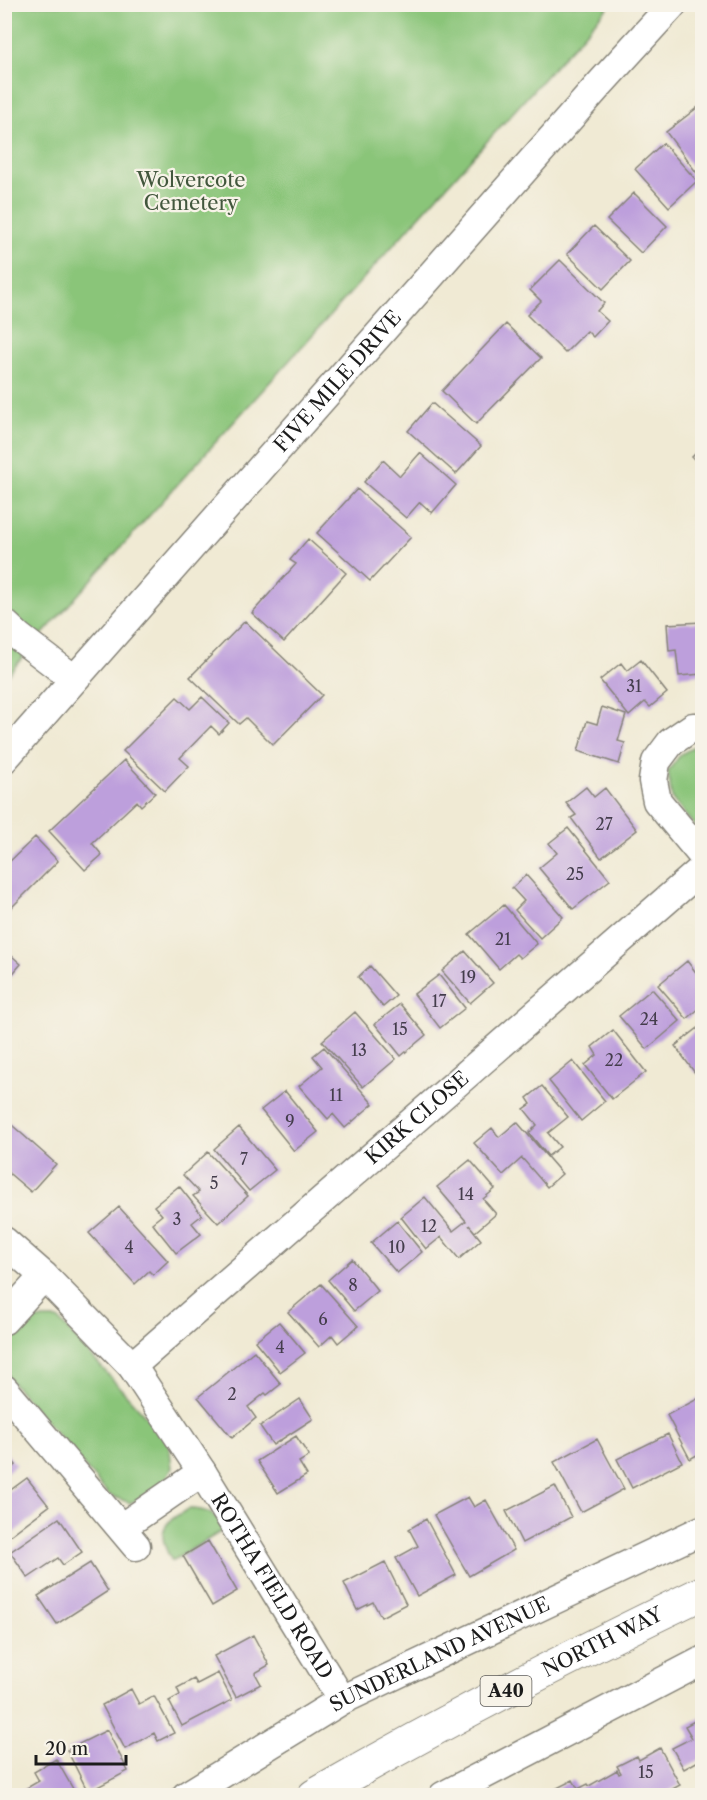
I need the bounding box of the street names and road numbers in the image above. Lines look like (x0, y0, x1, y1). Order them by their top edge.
street label: FIVE MILE DRIVE (269, 306, 406, 457)
street label: KIRK CLOSE (360, 1066, 473, 1169)
street label: ROTHA FIELD ROAD (206, 1489, 338, 1683)
street label: SUNDERLAND AVENUE (325, 1592, 553, 1717)
street label: NORTH WAY (538, 1601, 667, 1682)
road number: A40 (480, 1676, 532, 1706)

